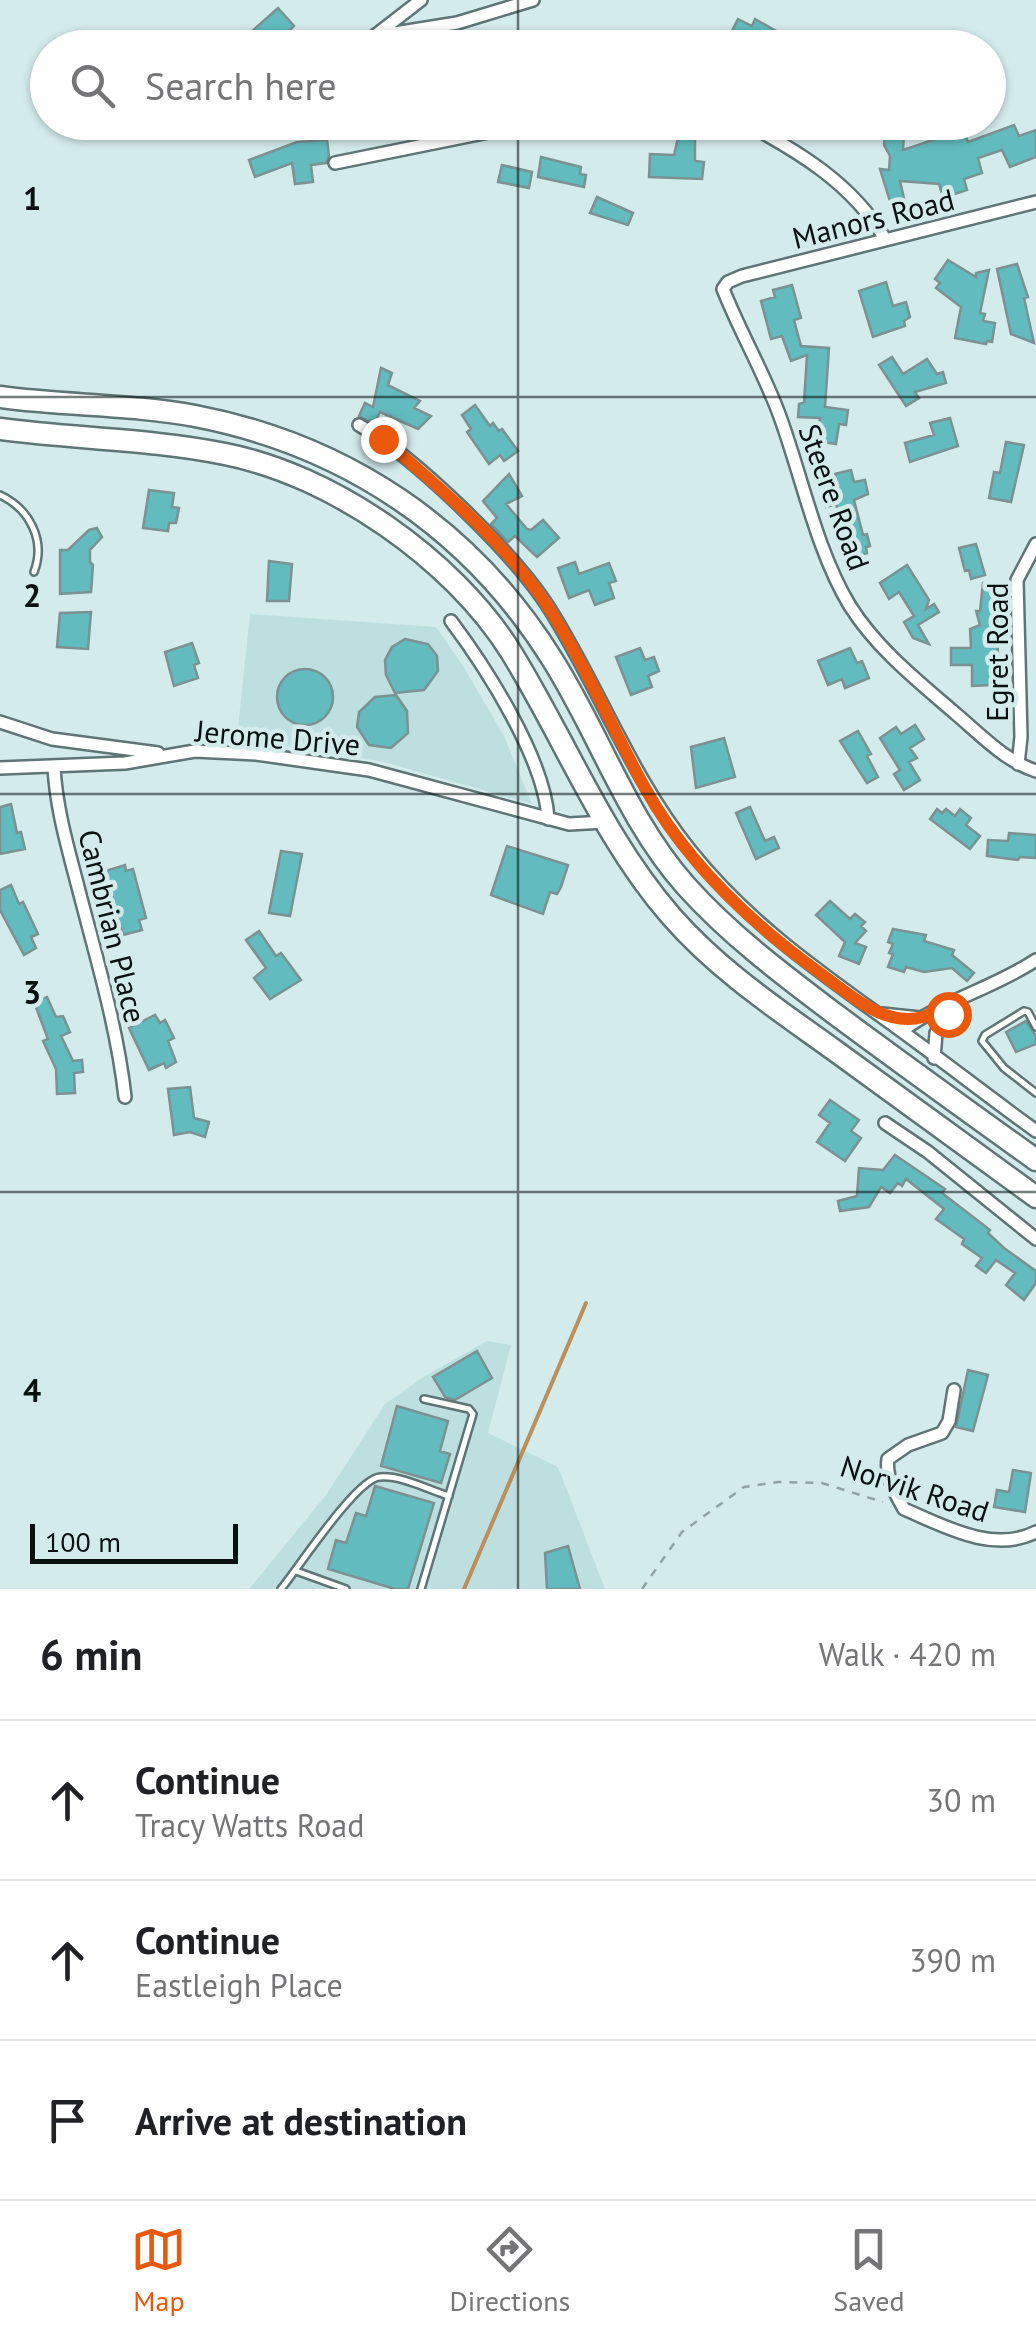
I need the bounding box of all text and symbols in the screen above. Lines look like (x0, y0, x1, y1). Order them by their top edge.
search box (30, 30, 1006, 140)
icon: search (65, 58, 120, 113)
text: Search here (145, 61, 337, 110)
text: 1 (23, 177, 41, 219)
street label: Manors Road (788, 179, 958, 257)
route end (361, 417, 407, 463)
street label: Steere Road (791, 418, 879, 576)
text: 2 (23, 574, 41, 616)
street label: Egret Road (977, 582, 1016, 722)
street label: Jerome Drive (192, 710, 362, 764)
street label: Cambrian Place (70, 825, 156, 1027)
text: 3 (23, 971, 41, 1013)
route start (926, 992, 972, 1038)
text: 4 (23, 1369, 41, 1411)
street label: Norvik Road (836, 1446, 994, 1530)
scale bar (30, 1519, 238, 1564)
text: 100 m (45, 1523, 121, 1560)
text: 6 min (40, 1627, 142, 1682)
text: Walk · 420 m (819, 1633, 996, 1675)
text: Continue (135, 1755, 280, 1804)
icon: ahead (40, 1773, 95, 1828)
text: 30 m (927, 1779, 996, 1821)
text: Tracy Watts Road (135, 1804, 364, 1846)
text: Continue (135, 1915, 280, 1964)
icon: ahead (40, 1933, 95, 1988)
text: 390 m (909, 1939, 996, 1981)
text: Eastleigh Place (135, 1964, 343, 2006)
icon: arrive (40, 2093, 95, 2148)
text: Arrive at destination (135, 2096, 467, 2145)
tab: Map (131, 2222, 186, 2319)
tab: Directions (449, 2222, 570, 2319)
tab: Saved (833, 2222, 905, 2319)

